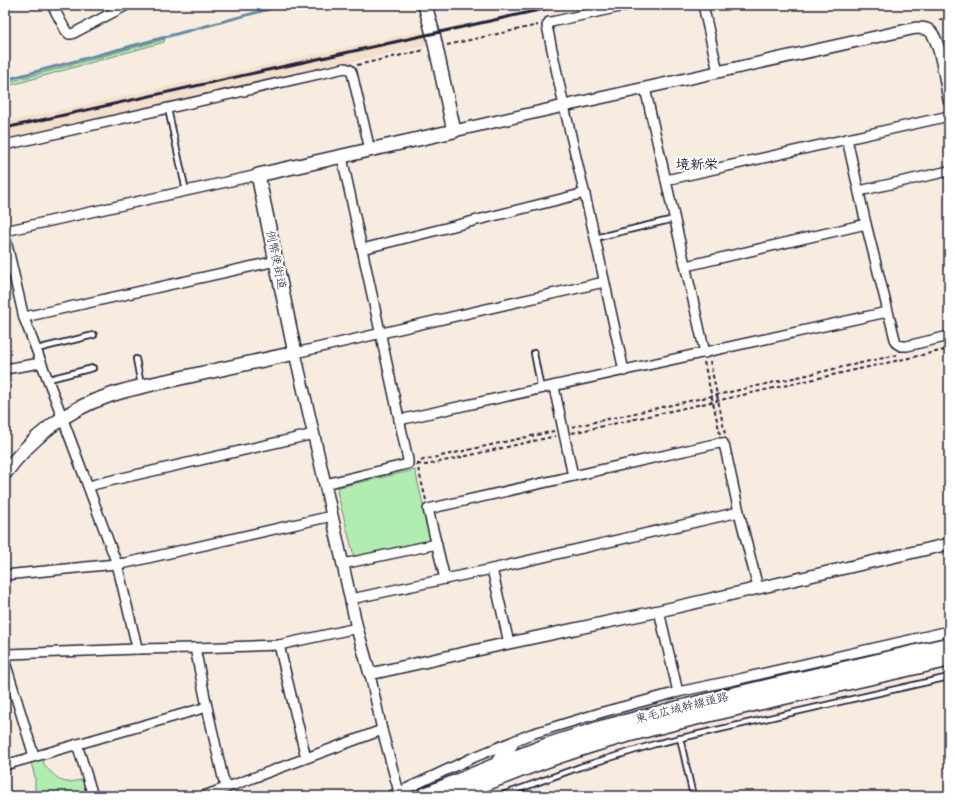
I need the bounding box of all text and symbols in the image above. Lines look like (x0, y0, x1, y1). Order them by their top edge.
district label: 境新栄 (676, 156, 718, 173)
street label: 例幣使街道 (262, 229, 290, 291)
street label: 東毛広域幹線道路 (634, 689, 730, 727)

